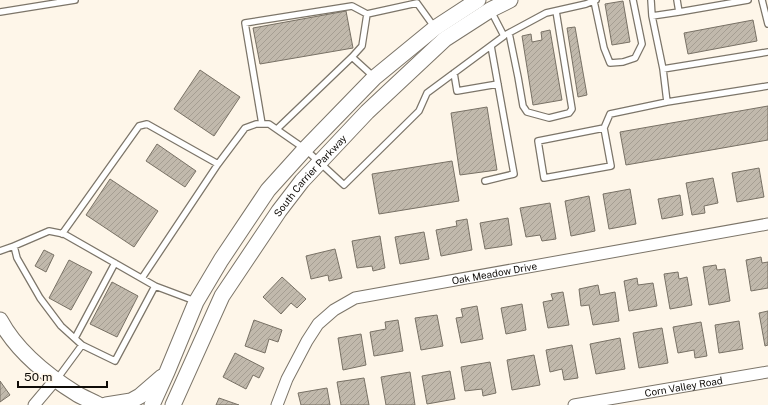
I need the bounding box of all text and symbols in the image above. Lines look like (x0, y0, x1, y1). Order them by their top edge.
street label: South Carrier Parkway (271, 131, 349, 219)
street label: Oak Meadow Drive (451, 259, 538, 287)
scale bar (18, 363, 107, 389)
text: 50 m (24, 370, 52, 384)
street label: Corn Valley Road (643, 374, 723, 399)

